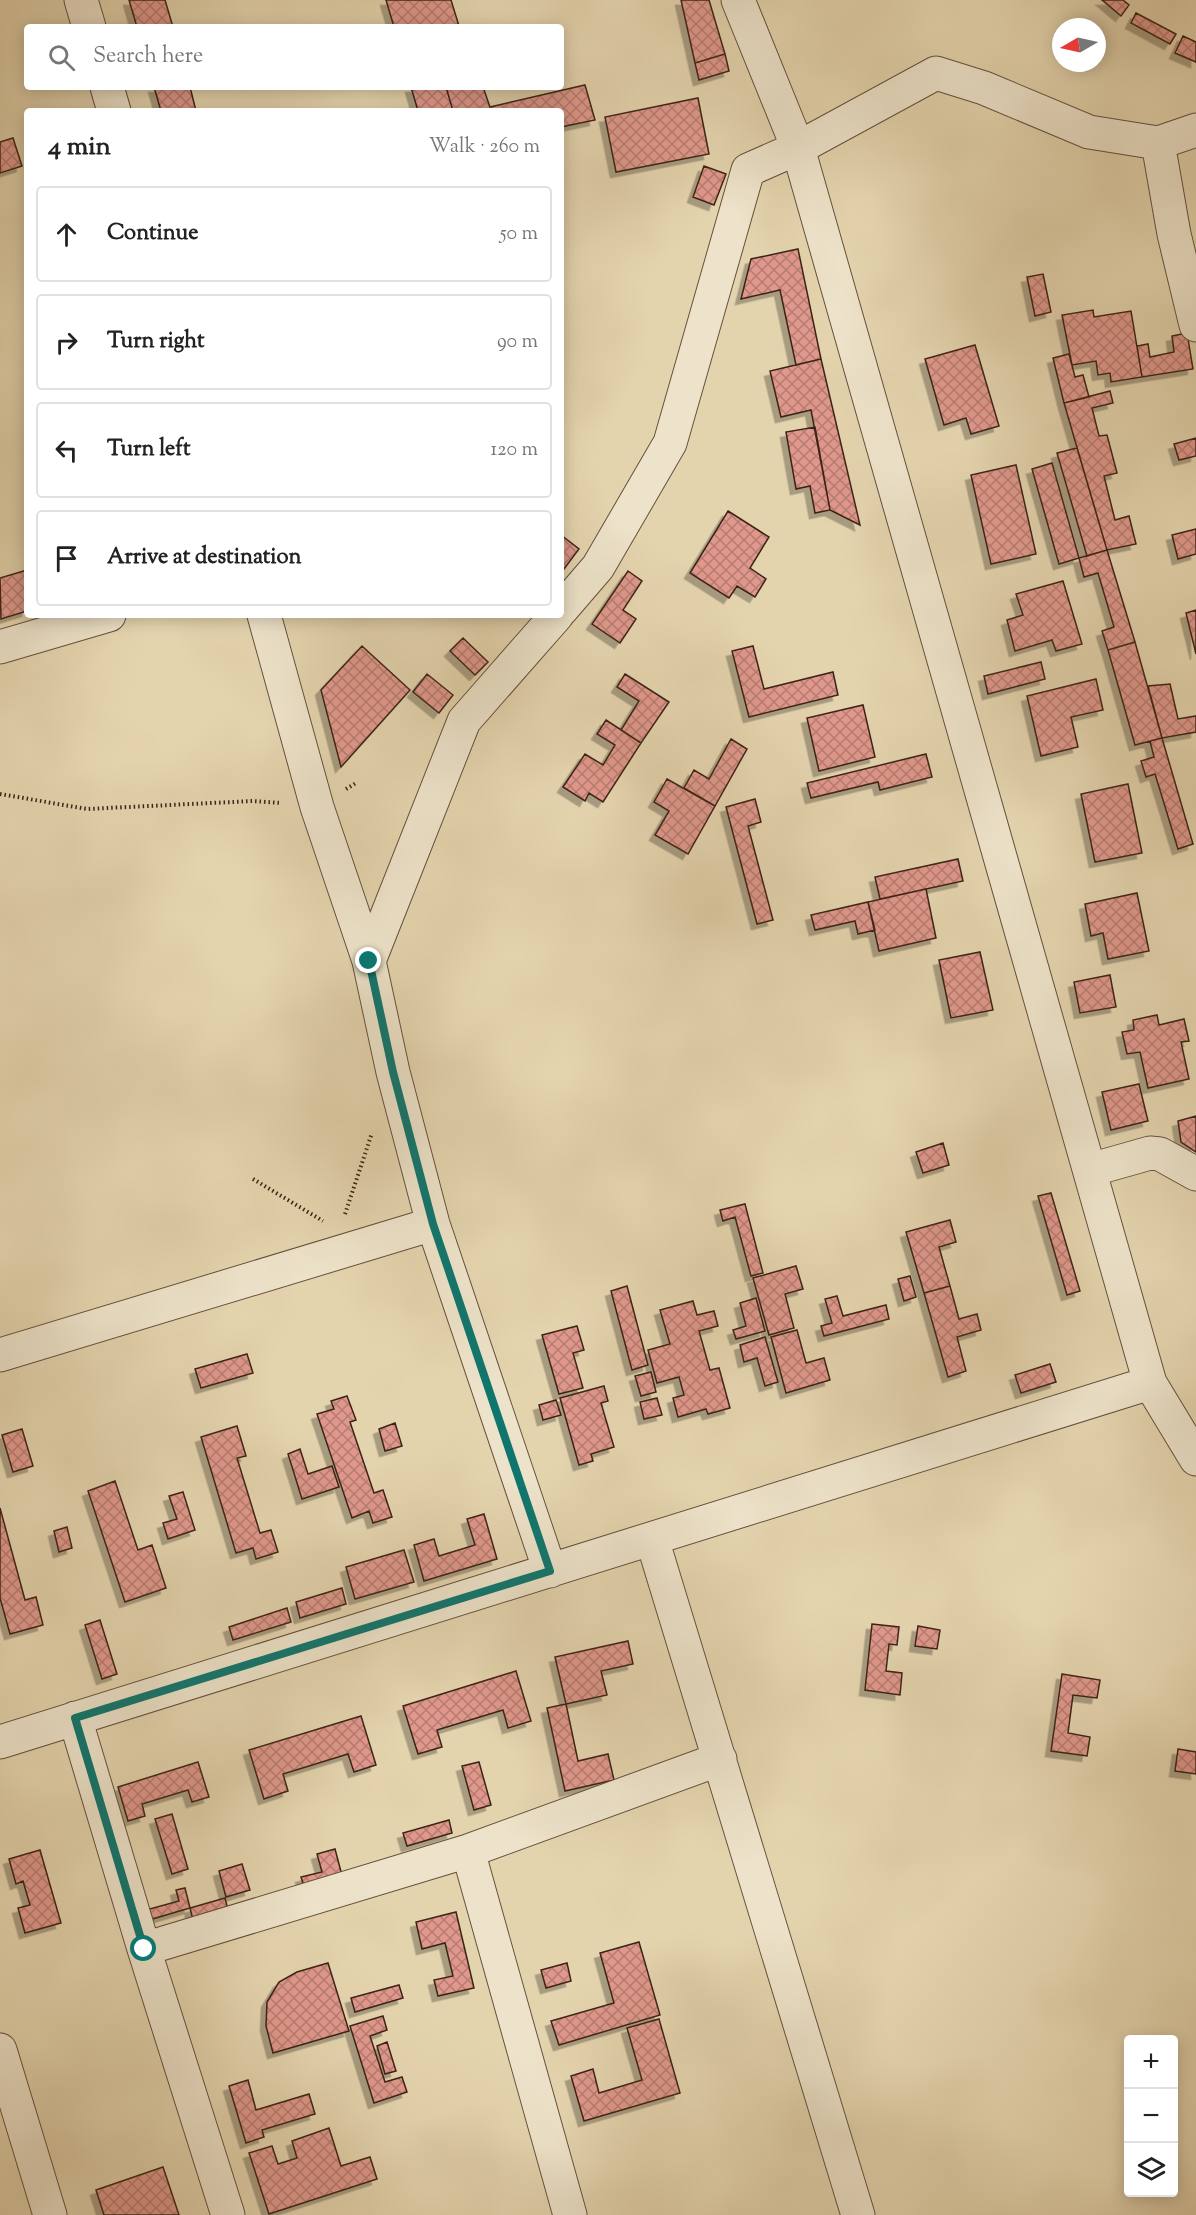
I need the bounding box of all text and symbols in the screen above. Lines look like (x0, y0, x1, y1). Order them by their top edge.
north arrow (1052, 18, 1106, 72)
search box (24, 24, 564, 90)
icon: search (45, 41, 78, 74)
text: Search here (93, 41, 203, 73)
text: 4 min (48, 129, 111, 166)
text: Walk · 260 m (429, 133, 540, 162)
icon: ahead (50, 218, 83, 251)
text: Continue (107, 218, 198, 250)
text: 50 m (500, 220, 538, 249)
icon: right (50, 326, 83, 359)
text: Turn right (107, 326, 204, 358)
text: 90 m (497, 328, 538, 357)
icon: left (50, 434, 83, 467)
text: Turn left (107, 434, 190, 466)
text: 120 m (490, 436, 538, 465)
icon: arrive (50, 542, 83, 575)
text: Arrive at destination (107, 542, 302, 574)
route end (355, 947, 381, 973)
route start (130, 1935, 156, 1961)
map controls (1124, 2035, 1178, 2197)
button: + (1124, 2035, 1178, 2089)
button: − (1124, 2089, 1178, 2143)
button: layers (1124, 2143, 1178, 2197)

